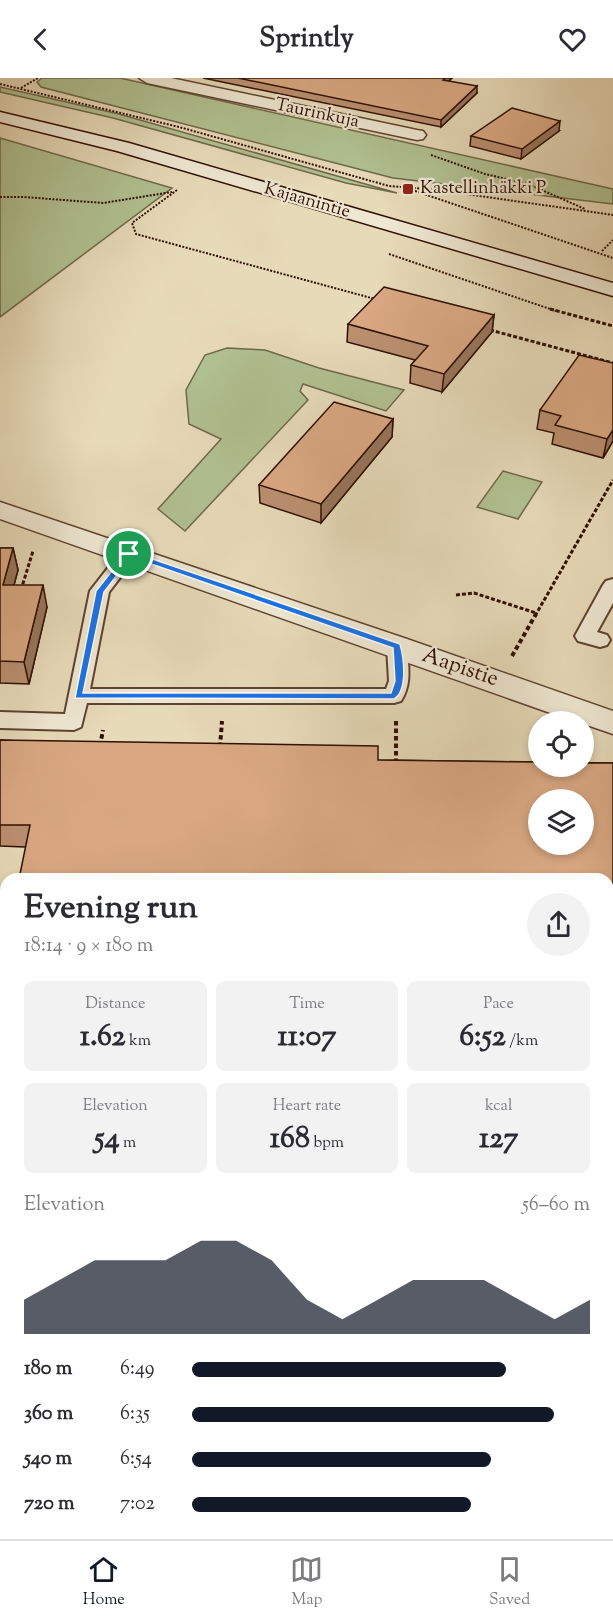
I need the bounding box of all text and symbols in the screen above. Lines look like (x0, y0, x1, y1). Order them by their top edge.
text: Sprintly (259, 20, 354, 59)
icon: back (24, 23, 57, 56)
icon: heart (556, 23, 589, 56)
street label: Taurinkuja (273, 92, 361, 136)
street label: Kajaanintie (261, 176, 353, 226)
place label: Kastellinhäkki P (420, 176, 546, 202)
marker: Kastellinhäkki P (401, 182, 415, 196)
pin (103, 528, 154, 579)
icon: arrive (112, 537, 145, 570)
street label: Aapistie (418, 640, 502, 696)
map controls (528, 711, 594, 855)
button: locate (528, 711, 594, 777)
button: layers (528, 789, 594, 855)
text: Evening run (24, 885, 198, 933)
button: share (527, 893, 590, 956)
text: 18:14 · 9 × 180 m (24, 932, 153, 961)
text: Distance (85, 993, 146, 1016)
text: Time (289, 993, 325, 1016)
text: Pace (483, 993, 514, 1016)
text: 1.62 (80, 1016, 126, 1059)
text: 11:07 (278, 1016, 336, 1059)
text: 6:52 (459, 1016, 506, 1059)
text: km (126, 1030, 151, 1053)
text: /km (506, 1030, 538, 1053)
text: Elevation (83, 1095, 148, 1118)
text: Heart rate (273, 1095, 341, 1118)
text: kcal (485, 1095, 512, 1118)
text: 54 (94, 1118, 120, 1161)
text: 168 (270, 1118, 310, 1161)
text: 127 (479, 1118, 518, 1161)
text: m (120, 1132, 136, 1155)
text: bpm (310, 1132, 344, 1155)
text: Elevation (24, 1191, 105, 1220)
text: 56–60 m (522, 1191, 590, 1220)
text: 180 m (24, 1355, 72, 1384)
text: 6:49 (120, 1355, 155, 1384)
text: 360 m (24, 1400, 73, 1429)
text: 6:35 (120, 1400, 150, 1429)
text: 540 m (24, 1445, 72, 1474)
text: 6:54 (120, 1445, 152, 1474)
text: 720 m (24, 1490, 75, 1519)
text: 7:02 (120, 1490, 155, 1519)
tab: Home (83, 1553, 125, 1612)
tab: Map (290, 1553, 323, 1612)
tab: Saved (489, 1553, 530, 1612)

